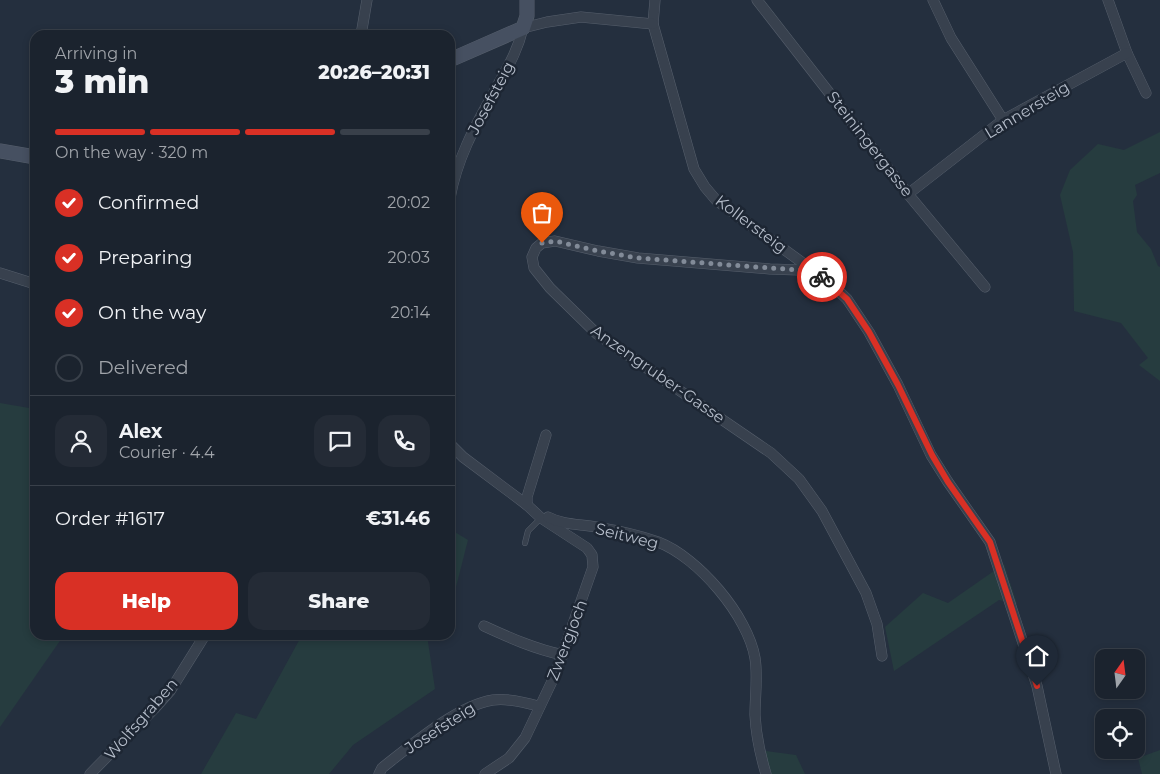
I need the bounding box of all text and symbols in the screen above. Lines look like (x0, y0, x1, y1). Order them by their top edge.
text: Arriving in (55, 44, 137, 63)
street label: Josefsteig (463, 58, 518, 139)
text: 20:26–20:31 (318, 61, 430, 84)
text: 3 min (55, 62, 149, 101)
street label: Lannersteig (981, 77, 1073, 143)
street label: Steiningergasse (823, 88, 917, 200)
text: On the way · 320 m (55, 143, 208, 162)
icon: check (55, 189, 83, 217)
text: Confirmed (98, 191, 199, 214)
street label: Kollersteig (711, 191, 791, 257)
pin (521, 192, 563, 243)
text: 20:02 (387, 193, 430, 212)
icon: bag (528, 199, 556, 227)
icon: check (55, 244, 83, 272)
text: Preparing (98, 246, 193, 269)
text: 20:03 (388, 248, 430, 267)
courier (797, 252, 847, 302)
icon: bike (808, 263, 836, 291)
icon: check (55, 299, 83, 327)
text: On the way (98, 301, 206, 324)
text: 20:14 (391, 303, 430, 322)
street label: Anzengruber-Gasse (587, 321, 729, 427)
text: Delivered (98, 356, 189, 379)
button: person (55, 415, 107, 467)
button: chat (314, 415, 366, 467)
button: phone (378, 415, 430, 467)
text: Alex (119, 420, 162, 443)
text: Courier · 4.4 (119, 443, 215, 462)
text: Order #1617 (55, 507, 165, 530)
text: €31.46 (366, 507, 430, 530)
street label: Seitweg (593, 519, 661, 553)
button: Help (55, 572, 238, 630)
button: Share (248, 572, 430, 630)
street label: Zwergjoch (543, 597, 591, 683)
pin (1016, 635, 1058, 686)
icon: home (1023, 642, 1051, 670)
north arrow (1095, 649, 1145, 699)
map controls (1095, 649, 1145, 759)
street label: Wolfsgraben (100, 674, 182, 764)
street label: Josefsteig (400, 698, 479, 758)
button: locate (1095, 709, 1145, 759)

